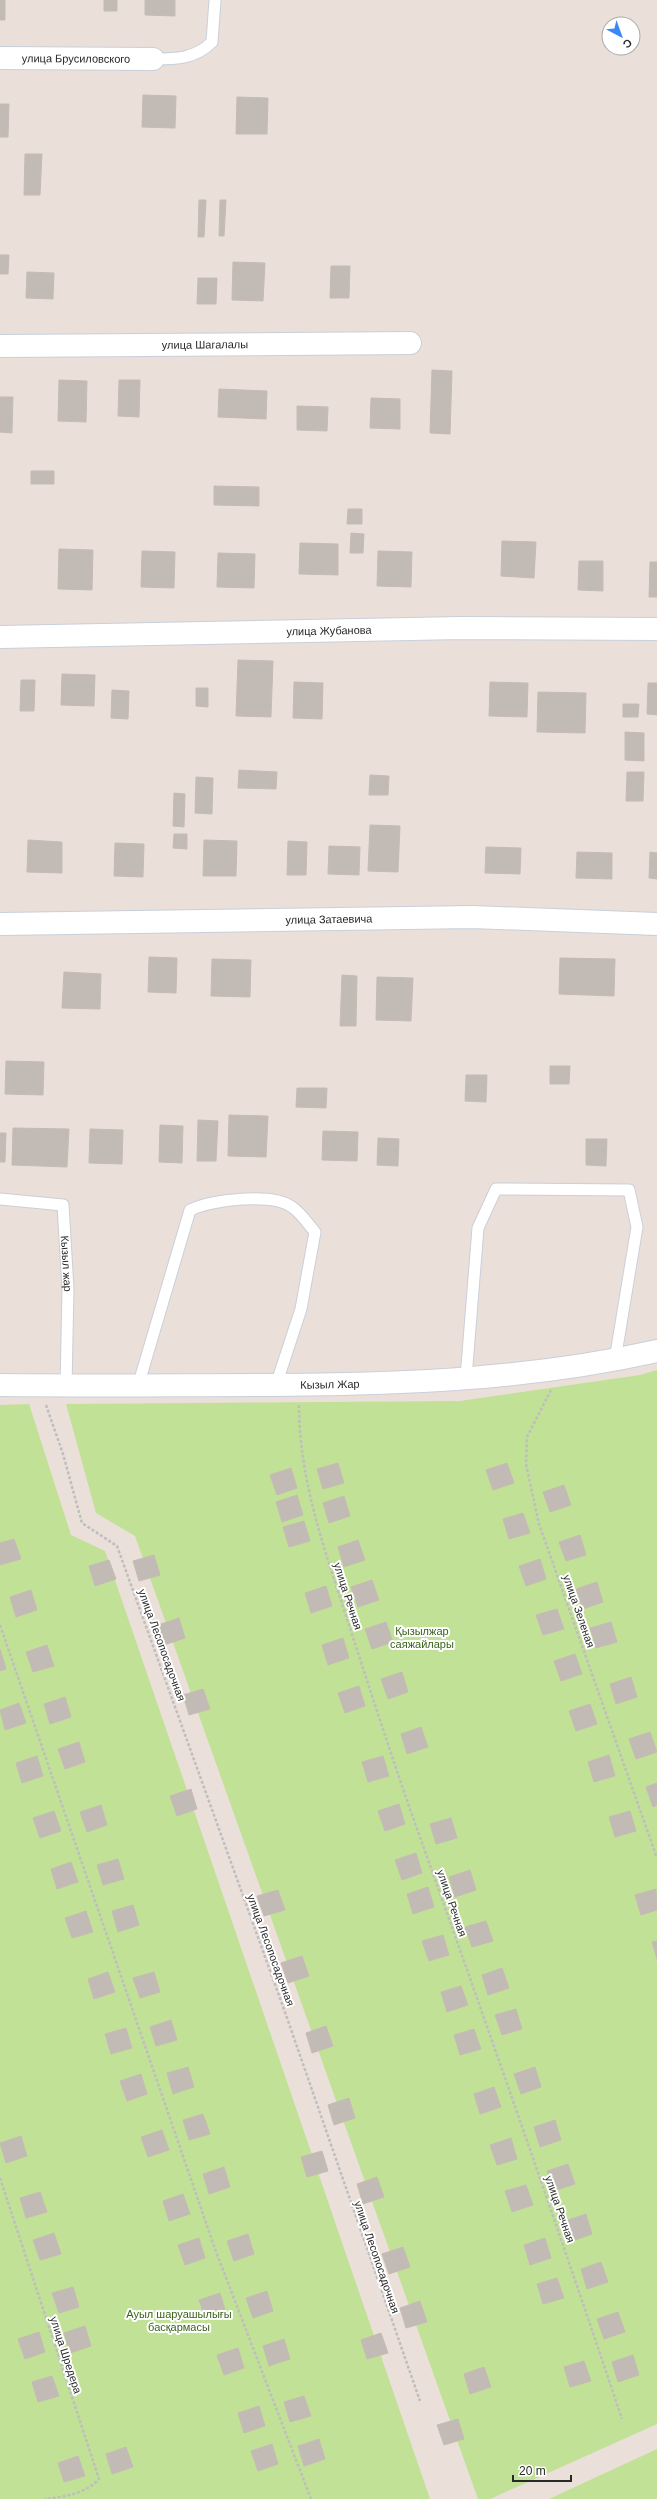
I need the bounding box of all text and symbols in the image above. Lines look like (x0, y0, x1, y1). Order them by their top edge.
north arrow (601, 16, 641, 56)
text: С (621, 36, 634, 51)
street label: улица Брусиловского (22, 52, 130, 65)
street label: улица Шагалалы (162, 338, 248, 351)
street label: улица Жубанова (286, 624, 373, 637)
street label: улица Затаевича (285, 912, 373, 926)
street label: Кызыл жар (59, 1235, 74, 1292)
street label: Кызыл Жар (300, 1378, 360, 1391)
street label: улица Речная (332, 1561, 365, 1631)
street label: улица Зеленая (561, 1573, 597, 1649)
street label: улица Лесопосадочная (136, 1587, 188, 1703)
park label: Қызылжар саяжайлары (390, 1625, 454, 1650)
street label: улица Речная (435, 1868, 469, 1938)
street label: улица Лесопосадочная (245, 1892, 297, 2008)
street label: улица Речная (543, 2174, 577, 2244)
street label: улица Лесопосадочная (352, 2199, 402, 2315)
park label: Ауыл шаруашылығы басқармасы (126, 2308, 232, 2333)
street label: улица Шредера (48, 2315, 84, 2396)
scale bar (513, 2457, 571, 2483)
text: 20 m (519, 2464, 546, 2478)

